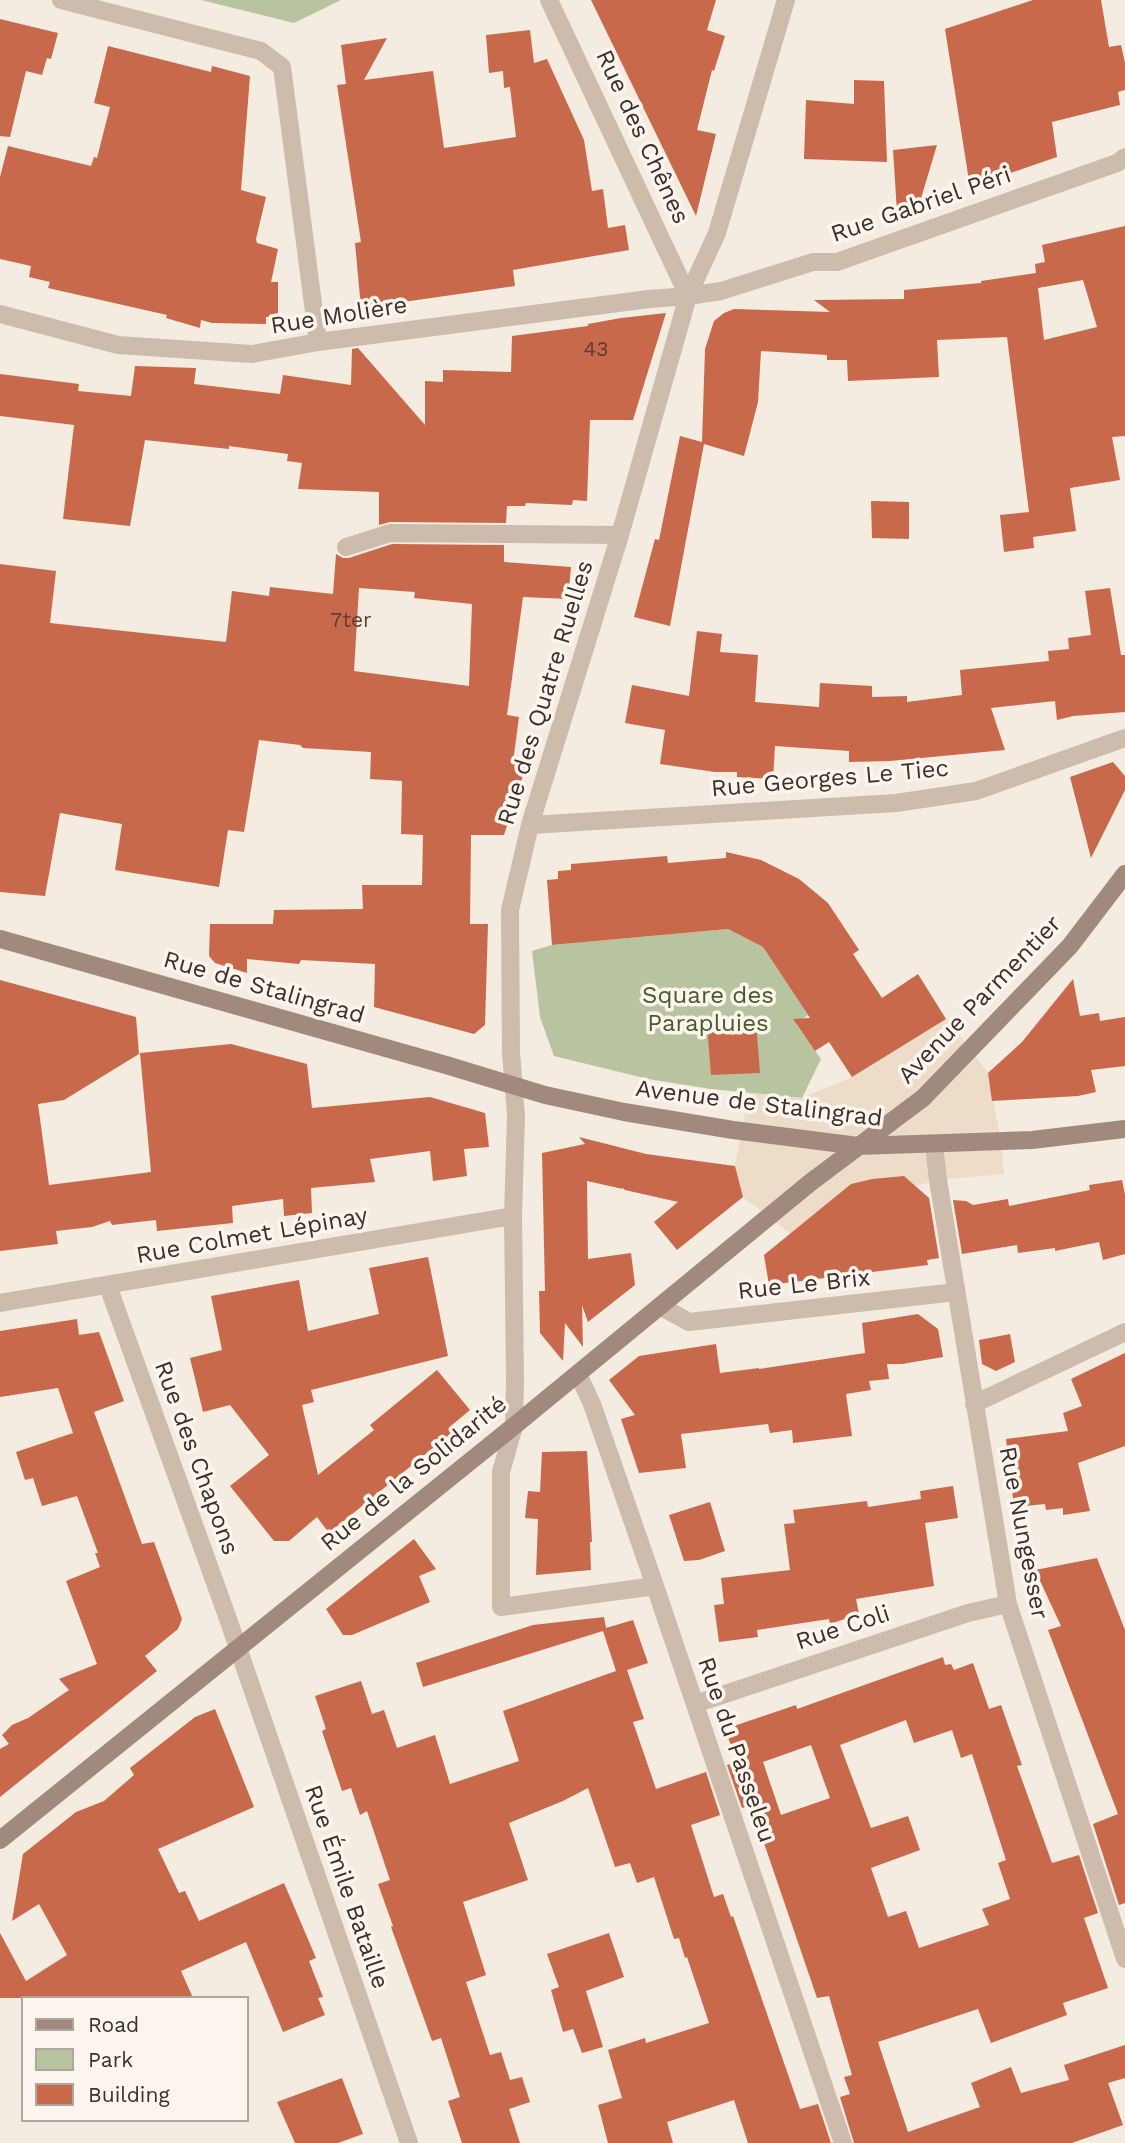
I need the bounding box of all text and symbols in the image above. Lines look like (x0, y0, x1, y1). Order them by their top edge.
street label: Rue des Chênes (589, 45, 695, 229)
street label: Rue Gabriel Péri (827, 161, 1015, 249)
street label: Rue Molière (269, 291, 409, 341)
house number: 43 (583, 337, 609, 363)
street label: Rue des Quatre Ruelles (492, 557, 600, 829)
house number: 7ter (330, 608, 372, 634)
street label: Rue Georges Le Tiec (710, 754, 950, 804)
street label: Avenue Parmentier (892, 910, 1068, 1090)
street label: Rue de Stalingrad (160, 945, 368, 1031)
park label: Square des Parapluies (642, 982, 774, 1038)
street label: Avenue de Stalingrad (634, 1075, 884, 1133)
street label: Rue Colmet Lépinay (134, 1201, 370, 1271)
street label: Rue Le Brix (736, 1264, 872, 1306)
street label: Rue des Chapons (148, 1357, 244, 1559)
street label: Rue de la Solidarité (315, 1390, 513, 1558)
street label: Rue Nungesser (992, 1444, 1054, 1622)
street label: Rue Coli (792, 1599, 894, 1657)
street label: Rue du Passeleu (691, 1654, 781, 1846)
street label: Rue Émile Bataille (298, 1781, 394, 1993)
legend (21, 1996, 248, 2122)
text: Road (88, 2012, 139, 2037)
text: Park (88, 2047, 133, 2072)
text: Building (88, 2082, 170, 2107)

